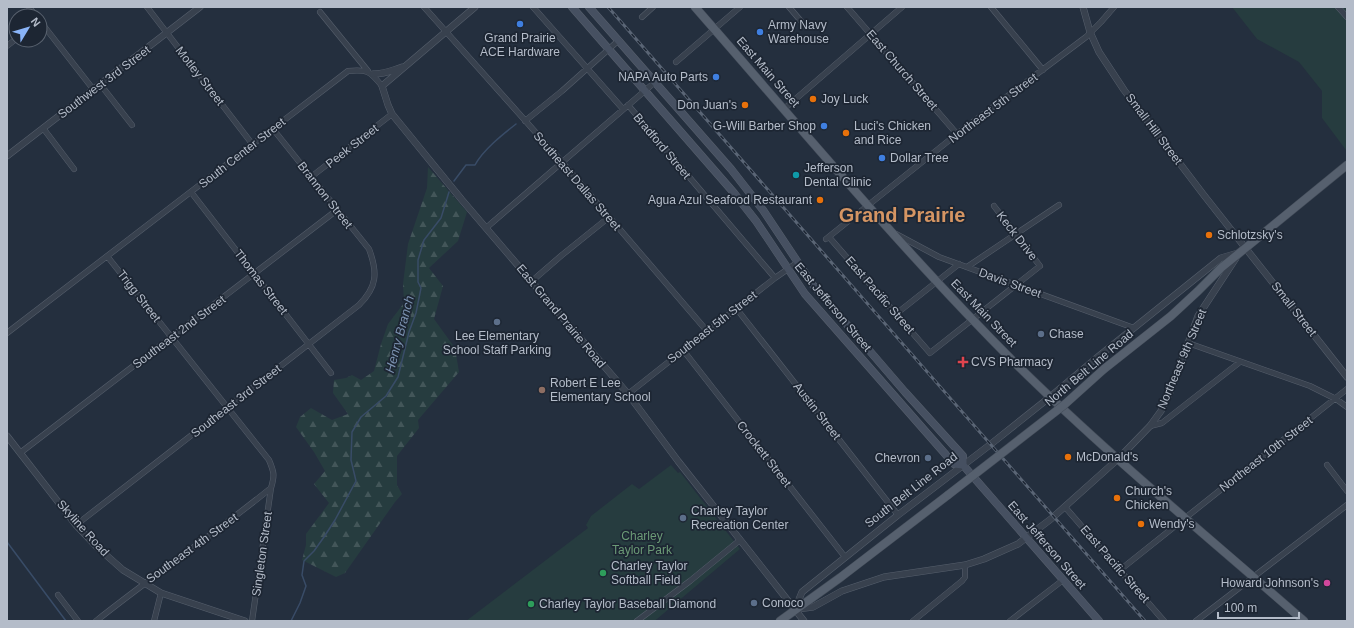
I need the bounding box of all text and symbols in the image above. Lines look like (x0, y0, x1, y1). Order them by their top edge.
north arrow (8, 8, 48, 48)
text: N (29, 15, 43, 29)
place label: Army Navy Warehouse (768, 18, 829, 46)
marker: Grand Prairie ACE Hardware (515, 19, 525, 29)
marker: Army Navy Warehouse (755, 27, 765, 37)
street label: East Church Street (863, 27, 941, 113)
place label: Grand Prairie ACE Hardware (480, 31, 560, 59)
street label: East Main Street (734, 34, 803, 111)
street label: Southwest 3rd Street (55, 42, 153, 121)
street label: Motley Street (173, 44, 228, 109)
place label: NAPA Auto Parts (618, 70, 708, 84)
street label: Northeast 5th Street (946, 70, 1041, 146)
marker: NAPA Auto Parts (711, 72, 721, 82)
street label: Small Hill Street (1123, 91, 1186, 168)
place label: Joy Luck (821, 92, 869, 106)
marker: Joy Luck (808, 94, 818, 104)
place label: Don Juan's (677, 98, 737, 112)
marker: Don Juan's (740, 100, 750, 110)
street label: Bradford Street (630, 110, 694, 182)
street label: South Center Street (196, 114, 289, 191)
place label: G-Will Barber Shop (713, 119, 816, 133)
place label: Luci's Chicken and Rice (854, 119, 931, 147)
street label: Peek Street (323, 121, 382, 171)
marker: G-Will Barber Shop (819, 121, 829, 131)
marker: Luci's Chicken and Rice (841, 128, 851, 138)
street label: Southeast Dallas Street (530, 129, 624, 234)
place label: Dollar Tree (890, 151, 949, 165)
marker: Dollar Tree (877, 153, 887, 163)
street label: Brannon Street (295, 159, 356, 232)
place label: Jefferson Dental Clinic (804, 161, 871, 189)
marker: Jefferson Dental Clinic (791, 170, 801, 180)
place label: Agua Azul Seafood Restaurant (648, 193, 813, 207)
marker: Agua Azul Seafood Restaurant (815, 195, 825, 205)
district label: Grand Prairie (839, 204, 965, 226)
street label: Keck Drive (994, 209, 1041, 263)
place label: Schlotzsky's (1217, 228, 1283, 242)
marker: Schlotzsky's (1204, 230, 1214, 240)
street label: Thomas Street (231, 247, 291, 318)
street label: East Pacific Street (843, 253, 918, 337)
street label: East Jefferson Street (792, 260, 875, 355)
street label: East Grand Prairie Road (514, 261, 608, 371)
street label: Davis Street (977, 265, 1044, 301)
street label: Trigg Street (114, 267, 164, 325)
street label: East Main Street (948, 276, 1020, 350)
street label: Small Street (1268, 279, 1320, 340)
street label: Southeast 5th Street (665, 287, 760, 366)
street label: Southeast 2nd Street (130, 292, 229, 372)
water label: Henry Branch (382, 294, 417, 374)
street label: Northeast 9th Street (1155, 306, 1210, 411)
marker: Lee Elementary School Staff Parking (492, 317, 502, 327)
street label: North Belt Line Road (1042, 327, 1136, 409)
place label: Chase (1049, 327, 1084, 341)
place label: Lee Elementary School Staff Parking (443, 329, 551, 357)
marker: Chase (1036, 329, 1046, 339)
place label: CVS Pharmacy (971, 355, 1053, 369)
marker: CVS Pharmacy (958, 357, 968, 367)
street label: Southeast 3rd Street (188, 361, 284, 440)
place label: Robert E Lee Elementary School (550, 376, 651, 404)
street label: Austin Street (790, 380, 844, 443)
marker: Robert E Lee Elementary School (537, 385, 547, 395)
street label: Northeast 10th Street (1217, 413, 1316, 495)
street label: Crockett Street (734, 418, 795, 490)
street label: South Belt Line Road (862, 450, 960, 530)
place label: McDonald's (1076, 450, 1138, 464)
place label: Chevron (875, 451, 920, 465)
marker: McDonald's (1063, 452, 1073, 462)
marker: Chevron (923, 453, 933, 463)
place label: Church's Chicken (1125, 484, 1172, 512)
marker: Church's Chicken (1112, 493, 1122, 503)
street label: Skyline Road (54, 497, 112, 559)
street label: East Jefferson Street (1005, 498, 1089, 592)
place label: Charley Taylor Recreation Center (691, 504, 788, 532)
street label: Southeast 4th Street (144, 510, 241, 586)
street label: Singleton Street (249, 510, 275, 597)
marker: Charley Taylor Recreation Center (678, 513, 688, 523)
place label: Wendy's (1149, 517, 1194, 531)
marker: Wendy's (1136, 519, 1146, 529)
street label: East Pacific Street (1078, 522, 1153, 606)
park label: Charley Taylor Park (612, 529, 673, 557)
place label: Charley Taylor Softball Field (611, 559, 687, 587)
marker: Charley Taylor Softball Field (598, 568, 608, 578)
place label: Howard Johnson's (1221, 576, 1319, 590)
marker: Howard Johnson's (1322, 578, 1332, 588)
scale bar (1218, 594, 1299, 620)
place label: Conoco (762, 596, 804, 610)
place label: Charley Taylor Baseball Diamond (539, 597, 716, 611)
marker: Conoco (749, 598, 759, 608)
marker: Charley Taylor Baseball Diamond (526, 599, 536, 609)
text: 100 m (1224, 601, 1257, 615)

